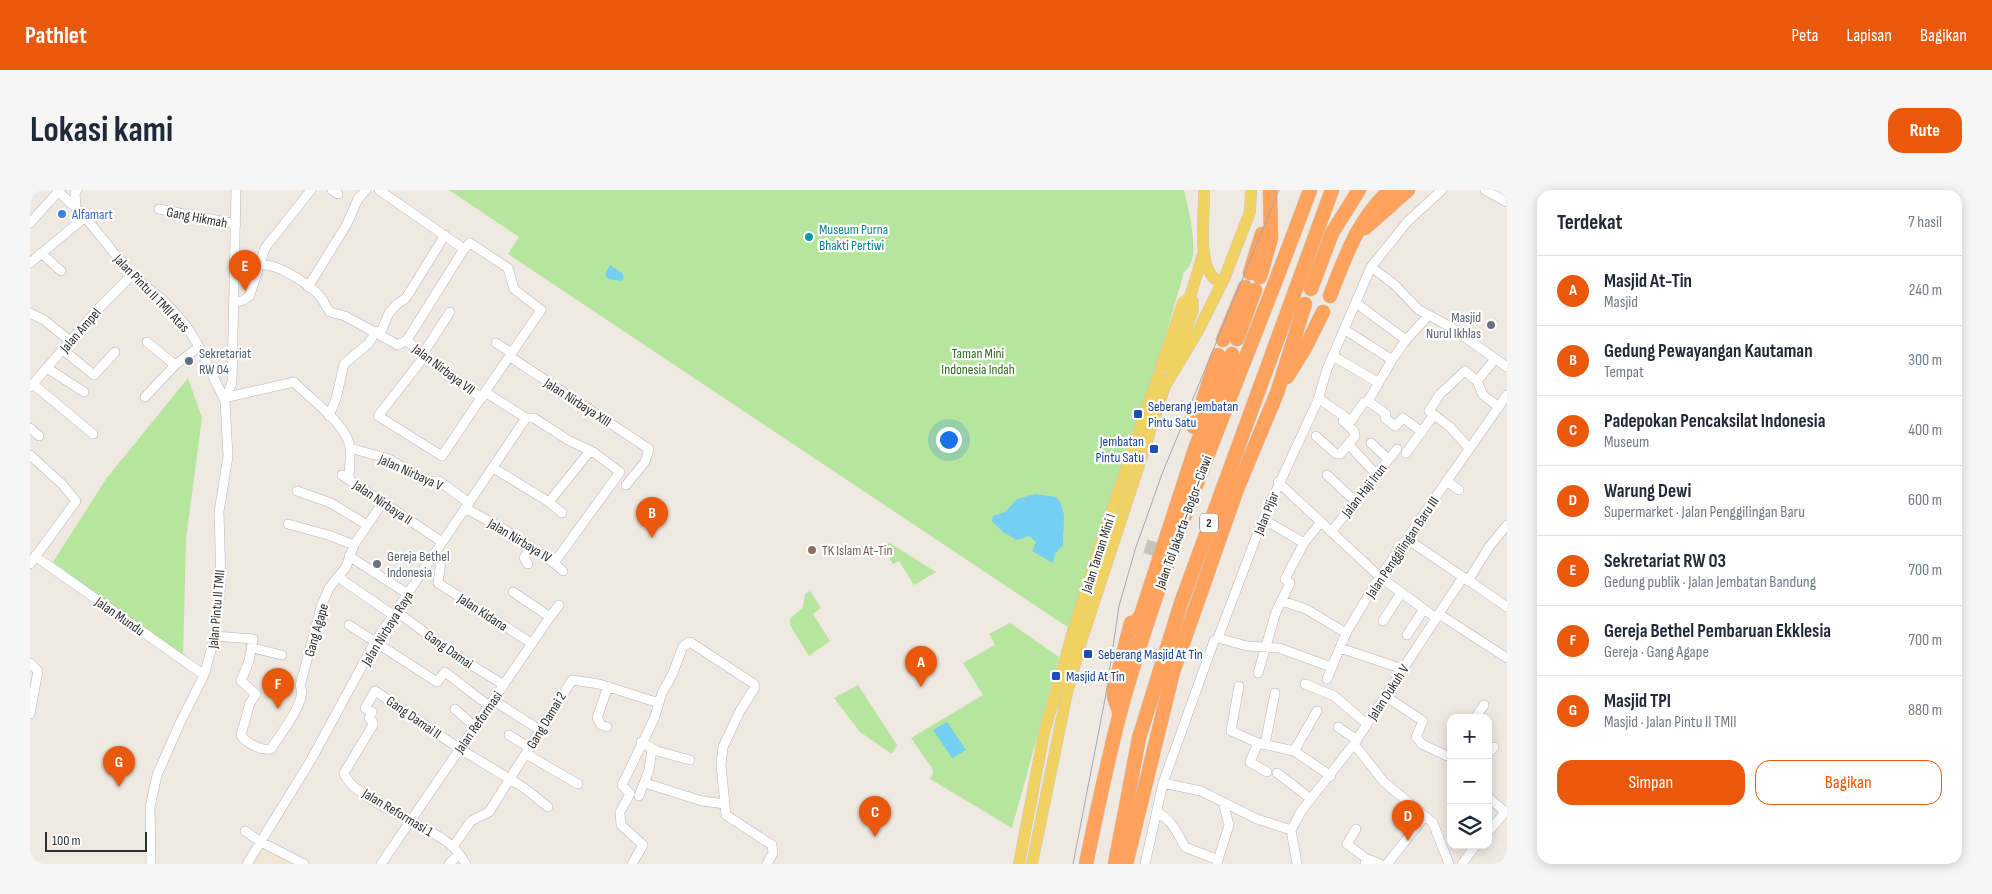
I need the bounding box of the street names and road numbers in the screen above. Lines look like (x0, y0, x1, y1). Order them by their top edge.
street label: Gang Hikmah (165, 203, 229, 232)
street label: Jalan Pintu II TMII Atas (109, 250, 193, 336)
street label: Jalan Ampel (56, 304, 104, 357)
street label: Jalan Nirbaya VII (408, 340, 478, 398)
street label: Jalan Nirbaya XIII (540, 374, 614, 430)
street label: Jalan Nirbaya V (375, 450, 446, 494)
street label: Jalan Tol Jakarta–Bogor–Ciawi (1151, 453, 1216, 592)
street label: Jalan Haji Irun (1338, 460, 1390, 521)
street label: Jalan Nirbaya II (349, 476, 416, 528)
street label: Jalan Pijar (1250, 489, 1283, 538)
street label: Jalan Penggilingan Baru III (1362, 493, 1443, 602)
street label: Jalan Taman Mini I (1077, 512, 1119, 596)
road number: 2 (1200, 513, 1218, 532)
street label: Jalan Nirbaya IV (484, 514, 555, 566)
street label: Jalan Pintu II TMII (205, 569, 228, 650)
street label: Jalan Nirbaya Raya (357, 588, 417, 669)
street label: Jalan Kidana (454, 589, 511, 635)
street label: Jalan Mundu (91, 593, 148, 640)
street label: Gang Agape (301, 602, 332, 659)
street label: Gang Damai (421, 627, 476, 672)
street label: Jalan Dukuh V (1364, 661, 1413, 724)
street label: Jalan Reformasi (450, 688, 506, 757)
street label: Gang Damai 2 (523, 689, 570, 752)
street label: Gang Damai II (383, 692, 444, 742)
street label: Jalan Reformasi 1 (359, 784, 436, 840)

